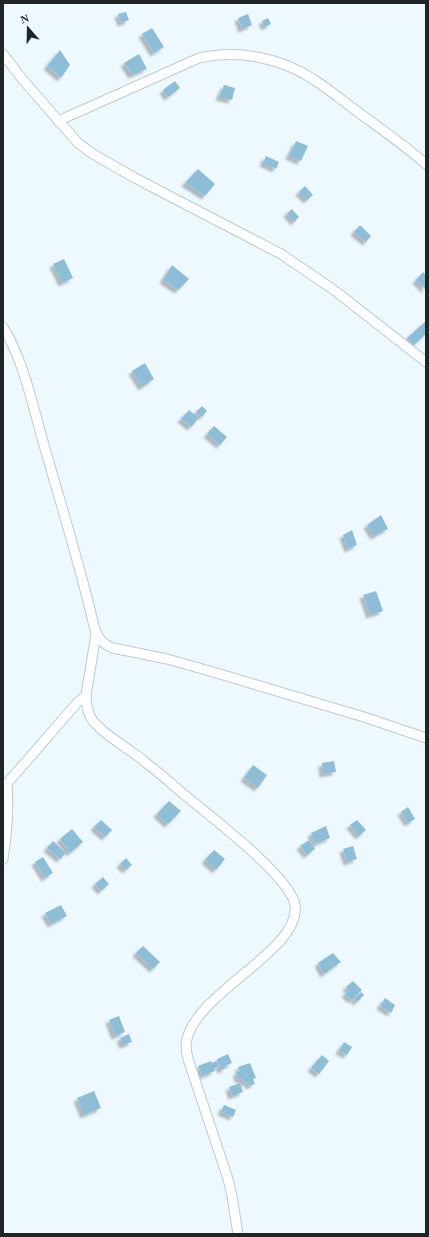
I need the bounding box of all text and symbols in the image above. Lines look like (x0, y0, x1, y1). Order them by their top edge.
north arrow (8, 8, 48, 48)
text: N (19, 12, 30, 26)

